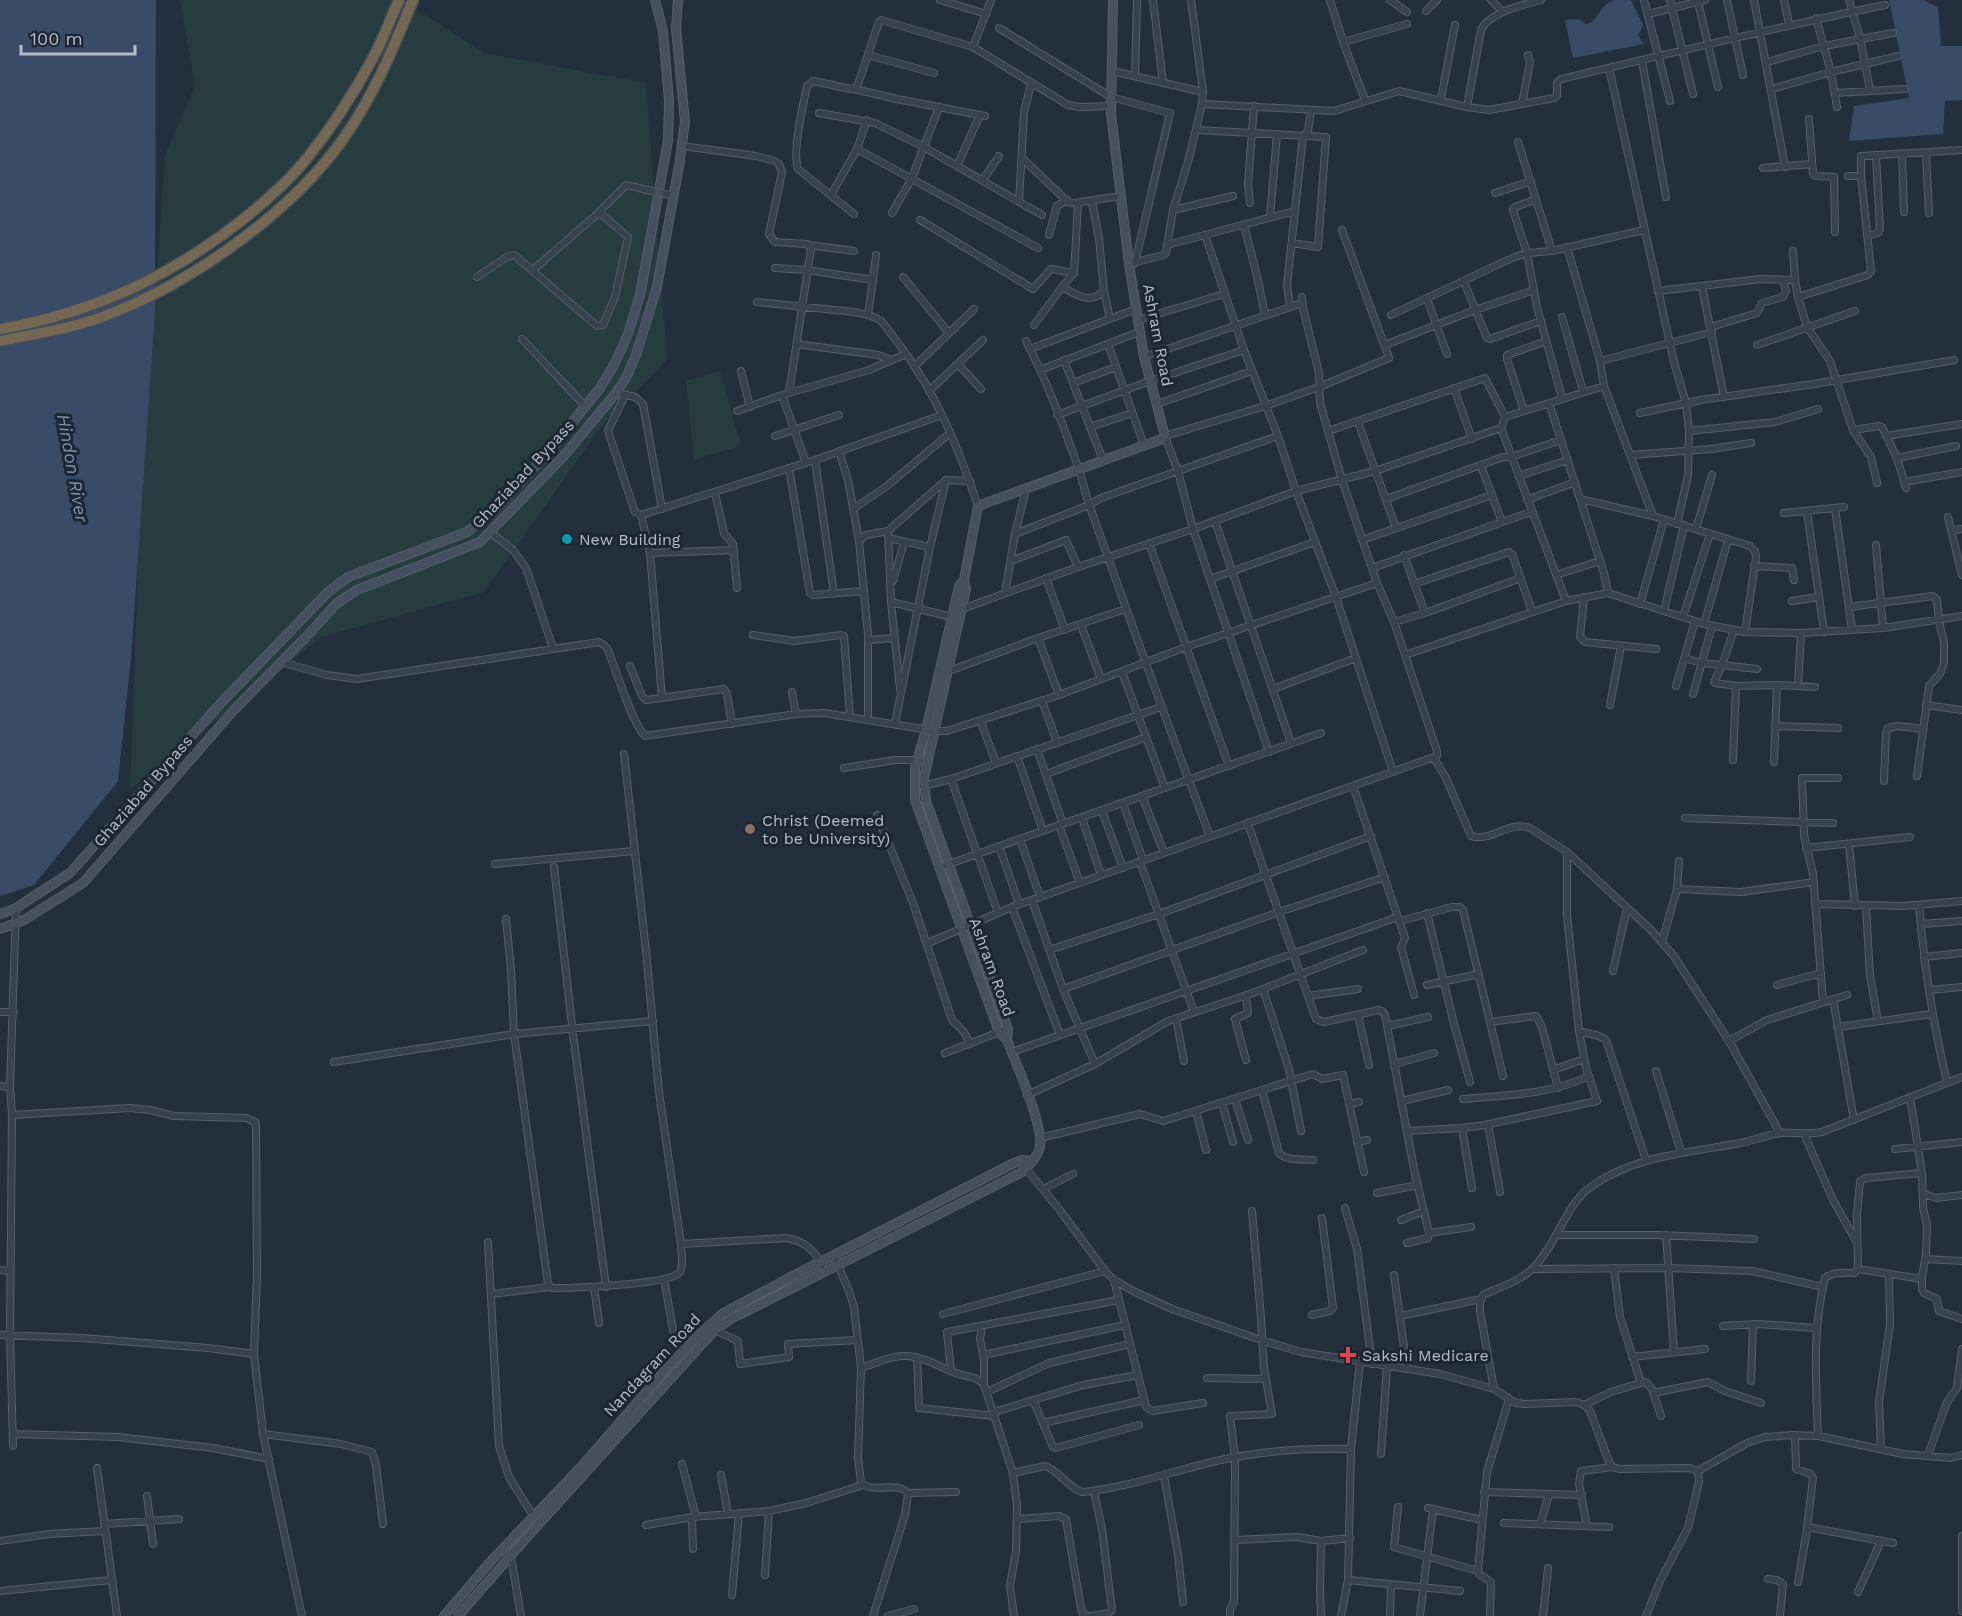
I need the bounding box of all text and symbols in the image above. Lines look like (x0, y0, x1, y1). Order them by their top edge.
scale bar (21, 18, 135, 56)
text: 100 m (30, 28, 83, 49)
street label: Ashram Road (1139, 282, 1177, 388)
water label: Hindon River (53, 412, 93, 525)
street label: Ghaziabad Bypass (468, 416, 578, 532)
place label: New Building (579, 530, 681, 549)
marker: New Building (560, 532, 574, 546)
street label: Ghaziabad Bypass (89, 731, 197, 851)
place label: Christ (Deemed to be University) (762, 811, 890, 848)
marker: Christ (Deemed to be University) (743, 822, 757, 836)
street label: Ashram Road (965, 915, 1019, 1019)
street label: Nandagram Road (600, 1310, 704, 1420)
marker: Sakshi Medicare (1339, 1346, 1357, 1364)
place label: Sakshi Medicare (1362, 1346, 1489, 1365)

